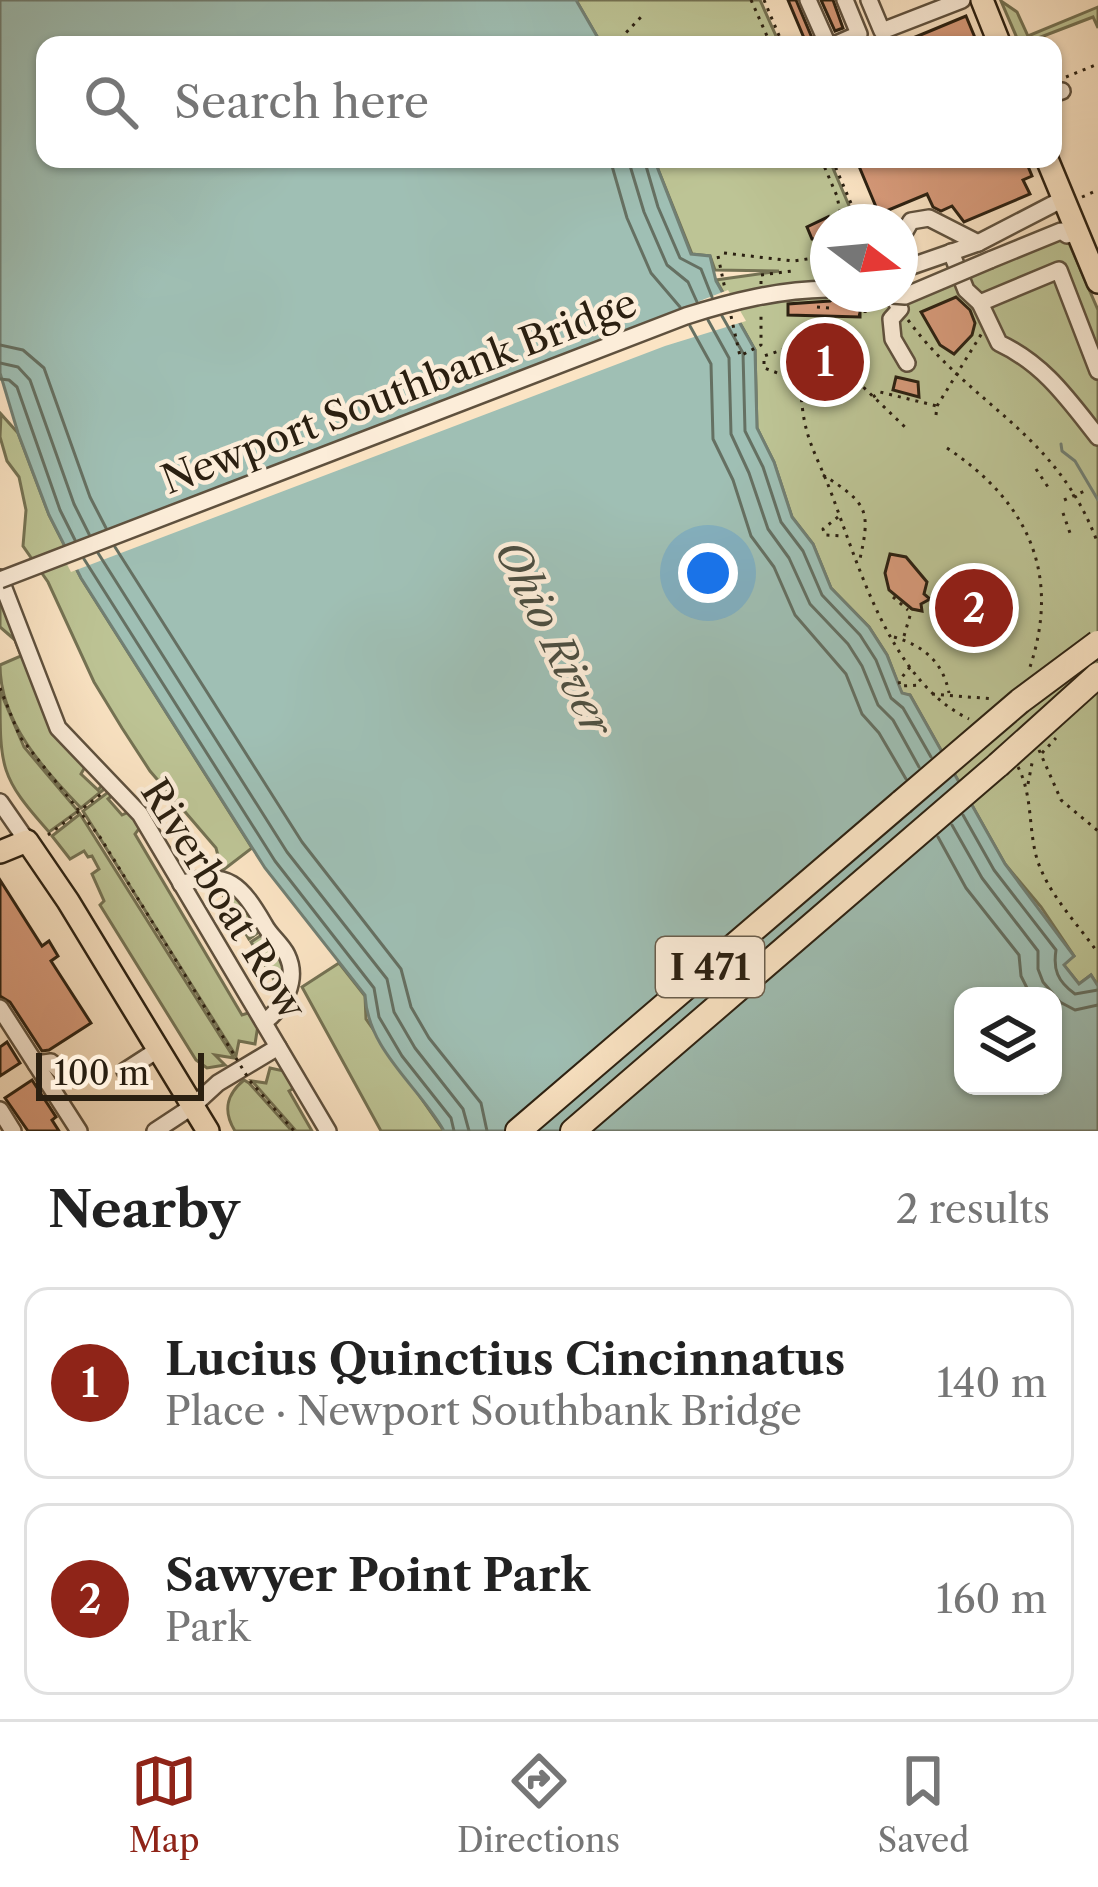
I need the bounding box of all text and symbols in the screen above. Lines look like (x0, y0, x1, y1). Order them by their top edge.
search box (36, 36, 1062, 168)
icon: search (78, 69, 144, 135)
text: Search here (174, 74, 429, 130)
north arrow (810, 204, 918, 312)
street label: Newport Southbank Bridge (155, 278, 643, 504)
pin: 1 (786, 317, 864, 407)
water label: Ohio River (484, 531, 625, 747)
your location (678, 543, 738, 603)
pin: 2 (935, 563, 1013, 653)
street label: Riverboat Row (131, 770, 317, 1028)
road number: I 471 (656, 937, 764, 997)
map controls (954, 987, 1062, 1095)
button: layers (954, 987, 1062, 1095)
scale bar (36, 1047, 204, 1100)
text: 100 m (54, 1053, 149, 1094)
text: Nearby (48, 1178, 240, 1240)
text: 2 results (896, 1185, 1050, 1233)
text: Lucius Quinctius Cincinnatus (165, 1331, 845, 1387)
text: 1 (81, 1359, 99, 1407)
text: 140 m (937, 1359, 1047, 1407)
text: Place · Newport Southbank Bridge (165, 1387, 802, 1435)
text: Sawyer Point Park (165, 1547, 590, 1603)
text: 2 (78, 1575, 102, 1623)
text: 160 m (936, 1575, 1047, 1623)
text: Park (165, 1603, 250, 1651)
tab: Map (129, 1748, 200, 1861)
tab: Directions (457, 1748, 620, 1861)
tab: Saved (878, 1748, 969, 1861)

